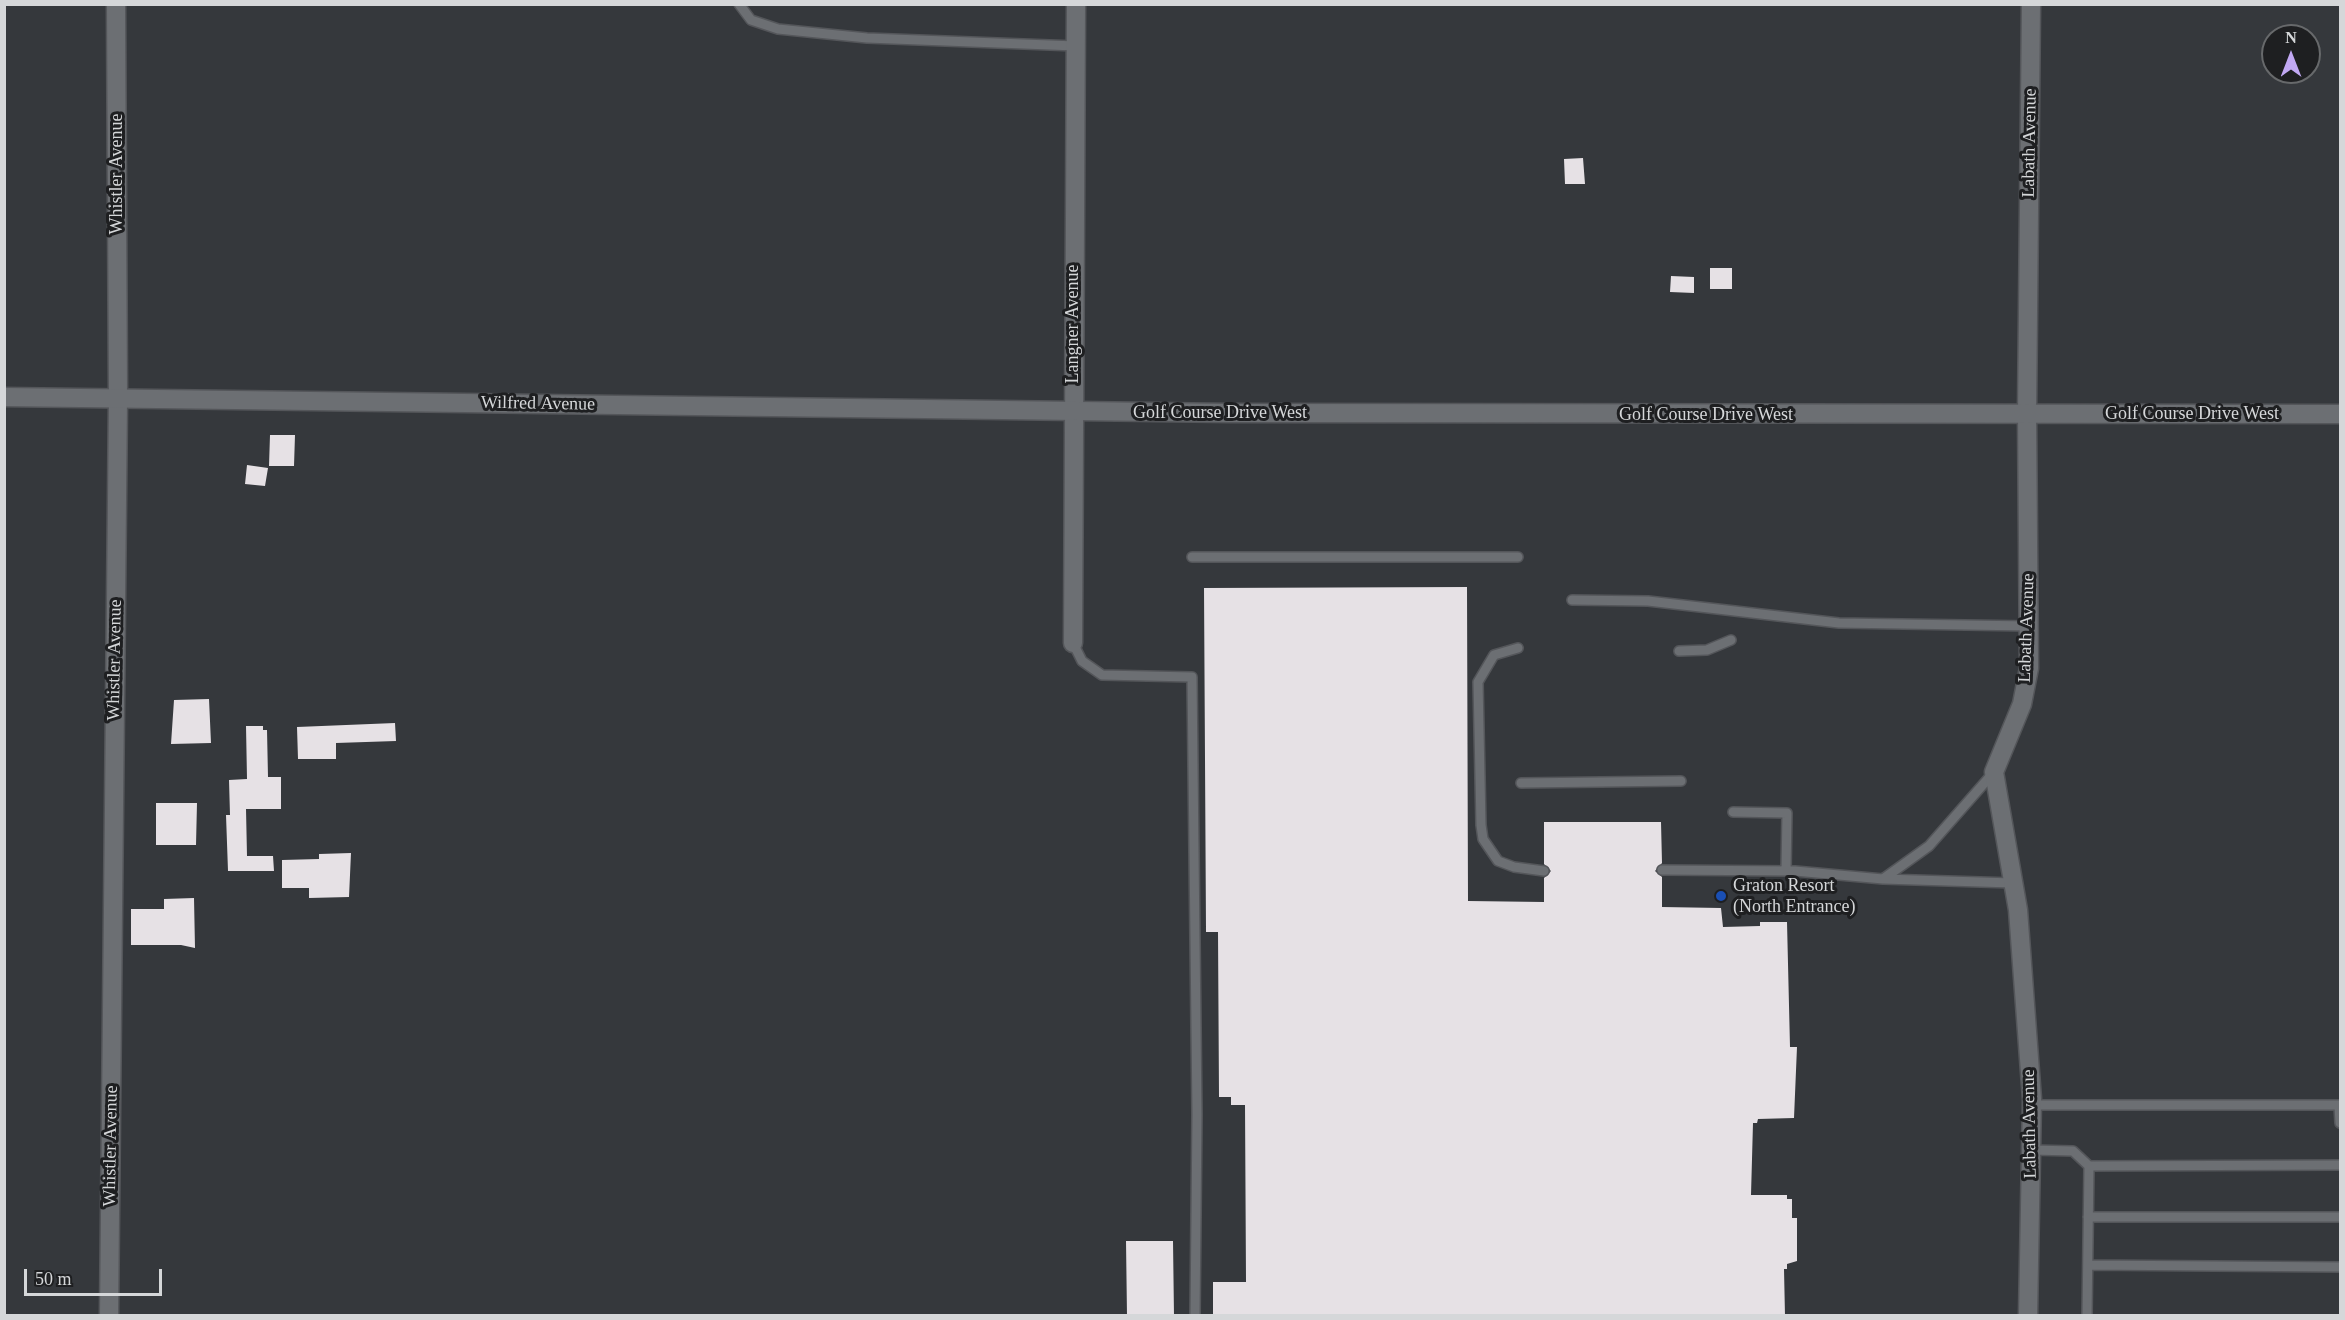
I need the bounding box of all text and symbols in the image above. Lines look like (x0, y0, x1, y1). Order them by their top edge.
north arrow (2261, 24, 2321, 84)
text: N (2285, 29, 2297, 46)
street label: Labath Avenue (2018, 88, 2042, 198)
street label: Whistler Avenue (106, 113, 128, 235)
street label: Langner Avenue (1062, 264, 1084, 384)
street label: Wilfred Avenue (481, 392, 595, 416)
street label: Golf Course Drive West (1133, 402, 1307, 424)
street label: Golf Course Drive West (2105, 403, 2279, 425)
street label: Golf Course Drive West (1619, 404, 1793, 426)
street label: Labath Avenue (2014, 573, 2040, 683)
street label: Whistler Avenue (103, 599, 127, 721)
place label: Graton Resort (North Entrance) (1733, 875, 1855, 918)
marker: Graton Resort (North Entrance) (1714, 889, 1728, 903)
street label: Labath Avenue (2018, 1069, 2042, 1179)
street label: Whistler Avenue (99, 1085, 123, 1207)
scale bar (27, 1257, 165, 1295)
text: 50 m (35, 1269, 72, 1289)

